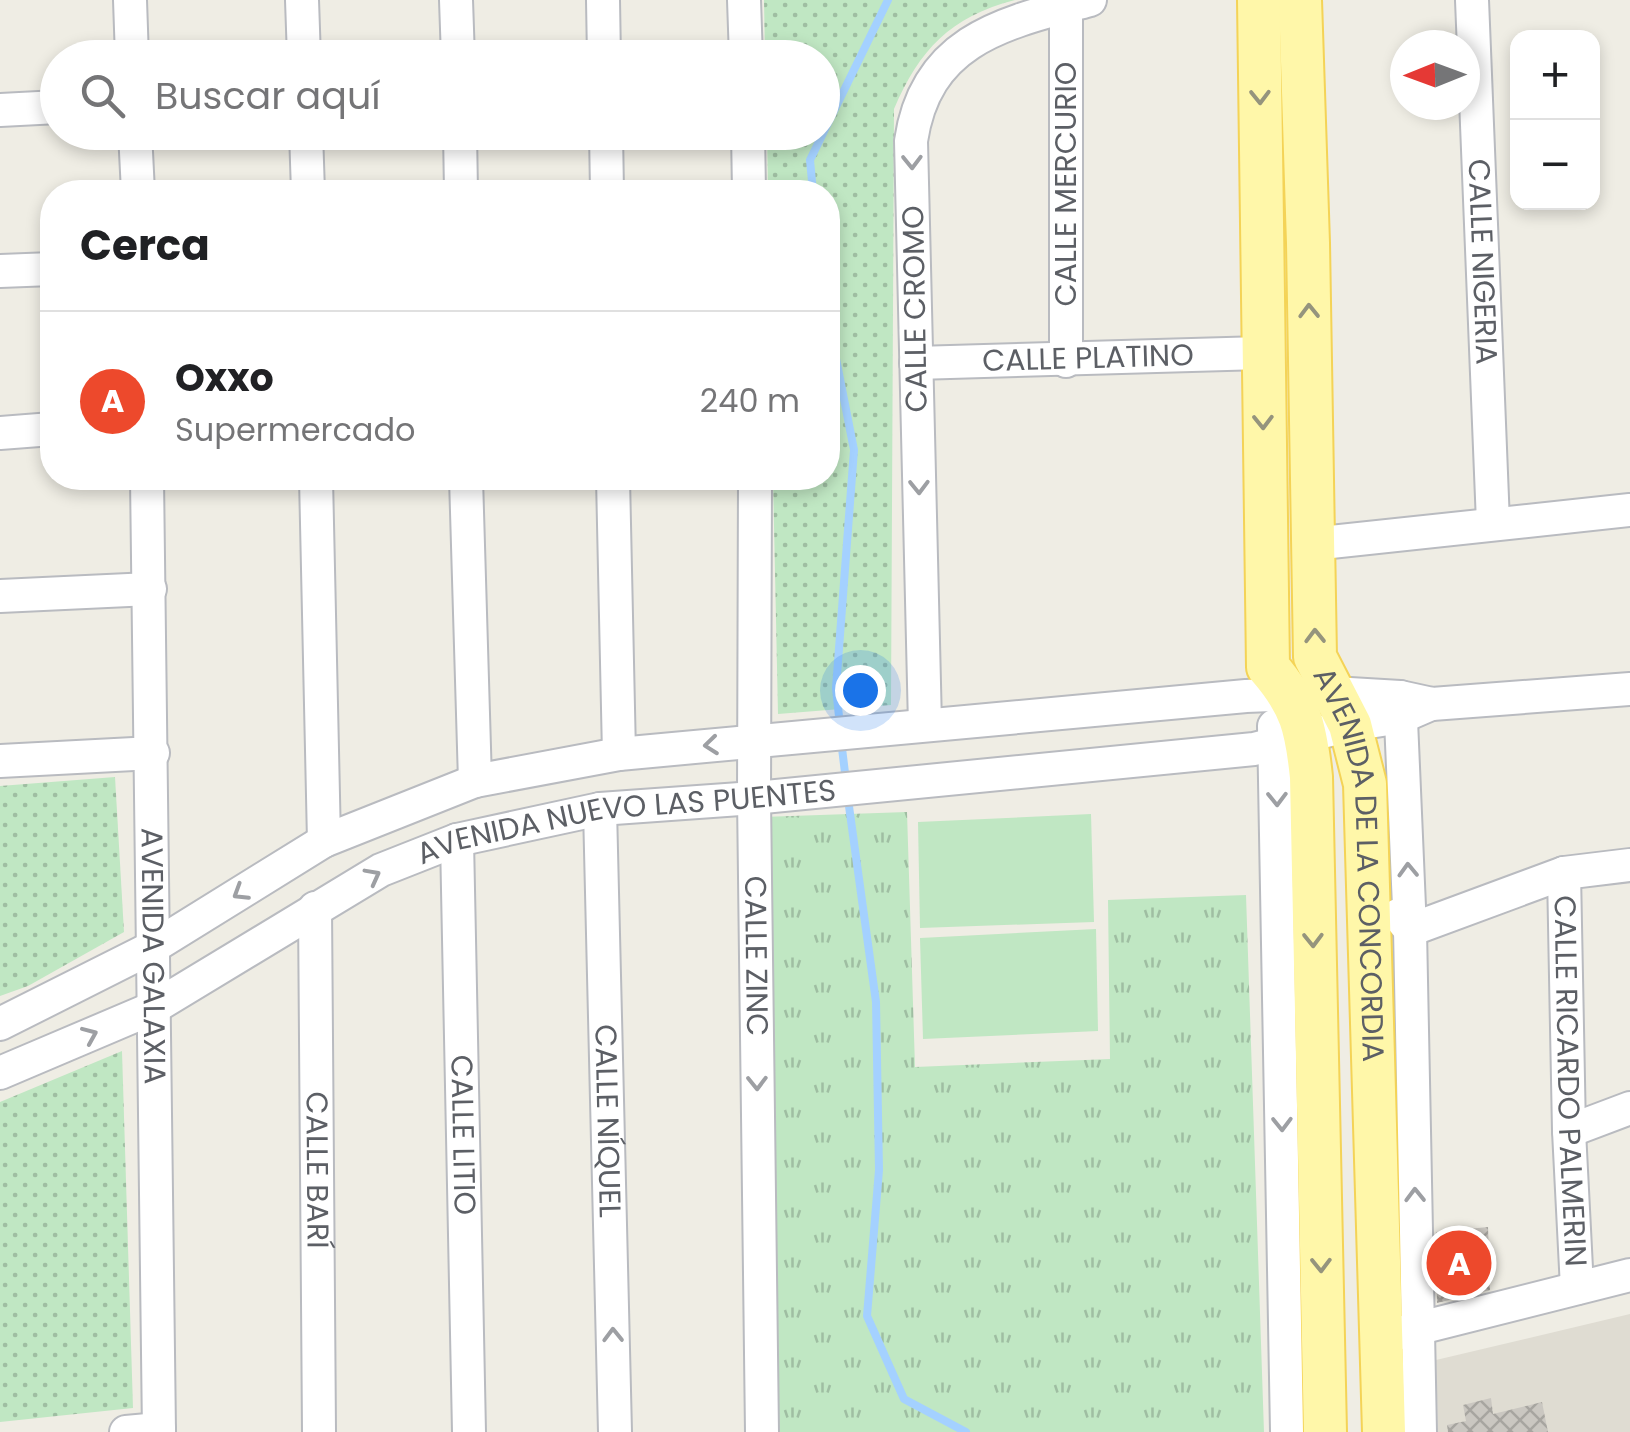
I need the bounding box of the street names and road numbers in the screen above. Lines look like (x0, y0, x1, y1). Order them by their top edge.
street label: CALLE MERCURIO (1044, 62, 1087, 306)
street label: CALLE NIGERIA (1457, 158, 1509, 365)
street label: CALLE CROMO (891, 205, 938, 413)
street label: CALLE PLATINO (982, 333, 1194, 382)
street label: AVENIDA DE LA CONCORDIA (1303, 659, 1395, 1063)
street label: AVENIDA NUEVO LAS PUENTES (410, 768, 838, 875)
street label: AVENIDA GALAXIA (130, 827, 177, 1085)
street label: CALLE ZINC (734, 875, 779, 1037)
street label: CALLE RICARDO PALMERIN (1543, 895, 1598, 1268)
street label: CALLE NÍQUEL (584, 1024, 632, 1218)
street label: CALLE LITIO (440, 1054, 487, 1216)
street label: CALLE BARÍ (295, 1091, 340, 1249)

